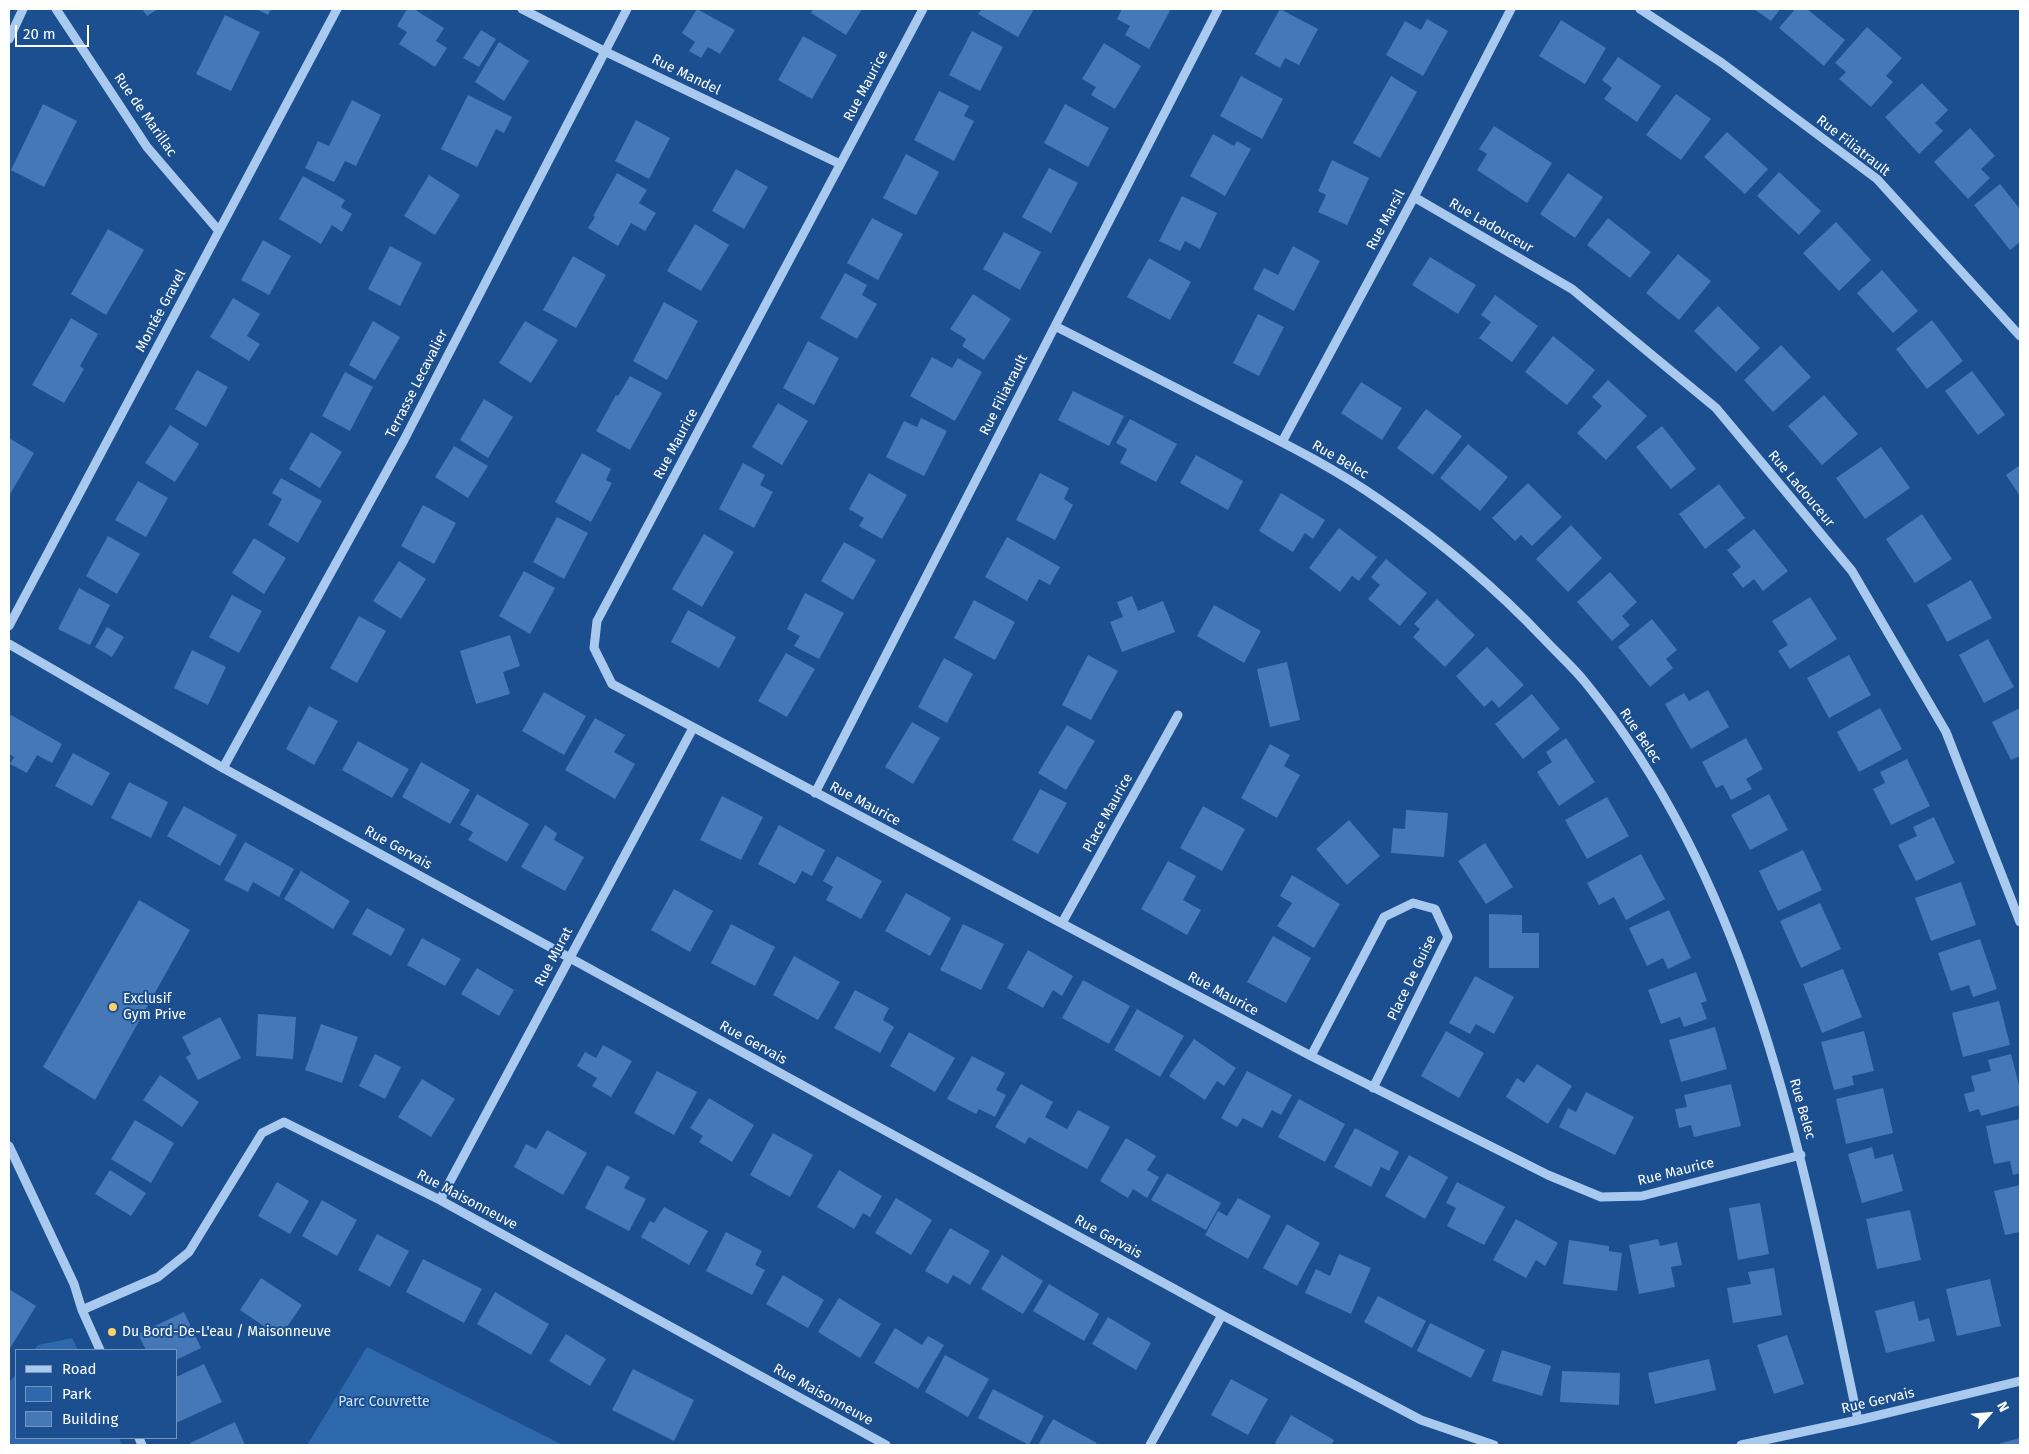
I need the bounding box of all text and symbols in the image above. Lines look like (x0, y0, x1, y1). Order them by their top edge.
scale bar (18, 15, 91, 47)
text: 20 m (23, 25, 56, 43)
street label: Rue Maurice (840, 48, 892, 124)
street label: Rue Mandel (649, 51, 723, 99)
street label: Rue de Marillac (110, 70, 180, 160)
street label: Rue Filiatrault (1813, 112, 1893, 180)
street label: Rue Marsil (1363, 187, 1409, 253)
street label: Rue Ladouceur (1446, 195, 1536, 257)
street label: Montée Gravel (132, 267, 190, 355)
street label: Terrasse Lecavalier (382, 327, 452, 441)
street label: Rue Filiatrault (976, 352, 1032, 438)
street label: Rue Maurice (650, 406, 702, 482)
street label: Rue Belec (1309, 437, 1371, 483)
street label: Rue Ladouceur (1764, 447, 1838, 531)
street label: Rue Belec (1616, 705, 1664, 767)
street label: Place Maurice (1079, 771, 1137, 855)
street label: Rue Maurice (827, 778, 903, 830)
street label: Rue Gervais (361, 823, 435, 873)
street label: Rue Murat (531, 925, 577, 989)
street label: Place De Guise (1384, 933, 1440, 1023)
street label: Rue Maurice (1185, 968, 1261, 1020)
place label: Exclusif Gym Prive (123, 991, 186, 1024)
marker: Exclusif Gym Prive (107, 1001, 119, 1013)
street label: Rue Gervais (716, 1018, 790, 1068)
street label: Rue Belec (1785, 1077, 1819, 1141)
street label: Rue Maurice (1636, 1154, 1716, 1190)
street label: Rue Maisonneuve (414, 1166, 520, 1234)
street label: Rue Gervais (1071, 1212, 1145, 1262)
place label: Du Bord-De-L'eau / Maisonneuve (122, 1324, 331, 1340)
marker: Du Bord-De-L'eau / Maisonneuve (106, 1326, 118, 1338)
legend (15, 1349, 178, 1439)
text: Road (62, 1360, 97, 1378)
street label: Rue Maisonneuve (770, 1361, 876, 1429)
street label: Rue Gervais (1840, 1384, 1916, 1418)
text: Park (62, 1385, 92, 1403)
north arrow (1964, 1389, 2014, 1439)
park label: Parc Couvrette (338, 1394, 430, 1410)
text: N (1993, 1399, 2012, 1415)
text: Building (62, 1410, 118, 1428)

